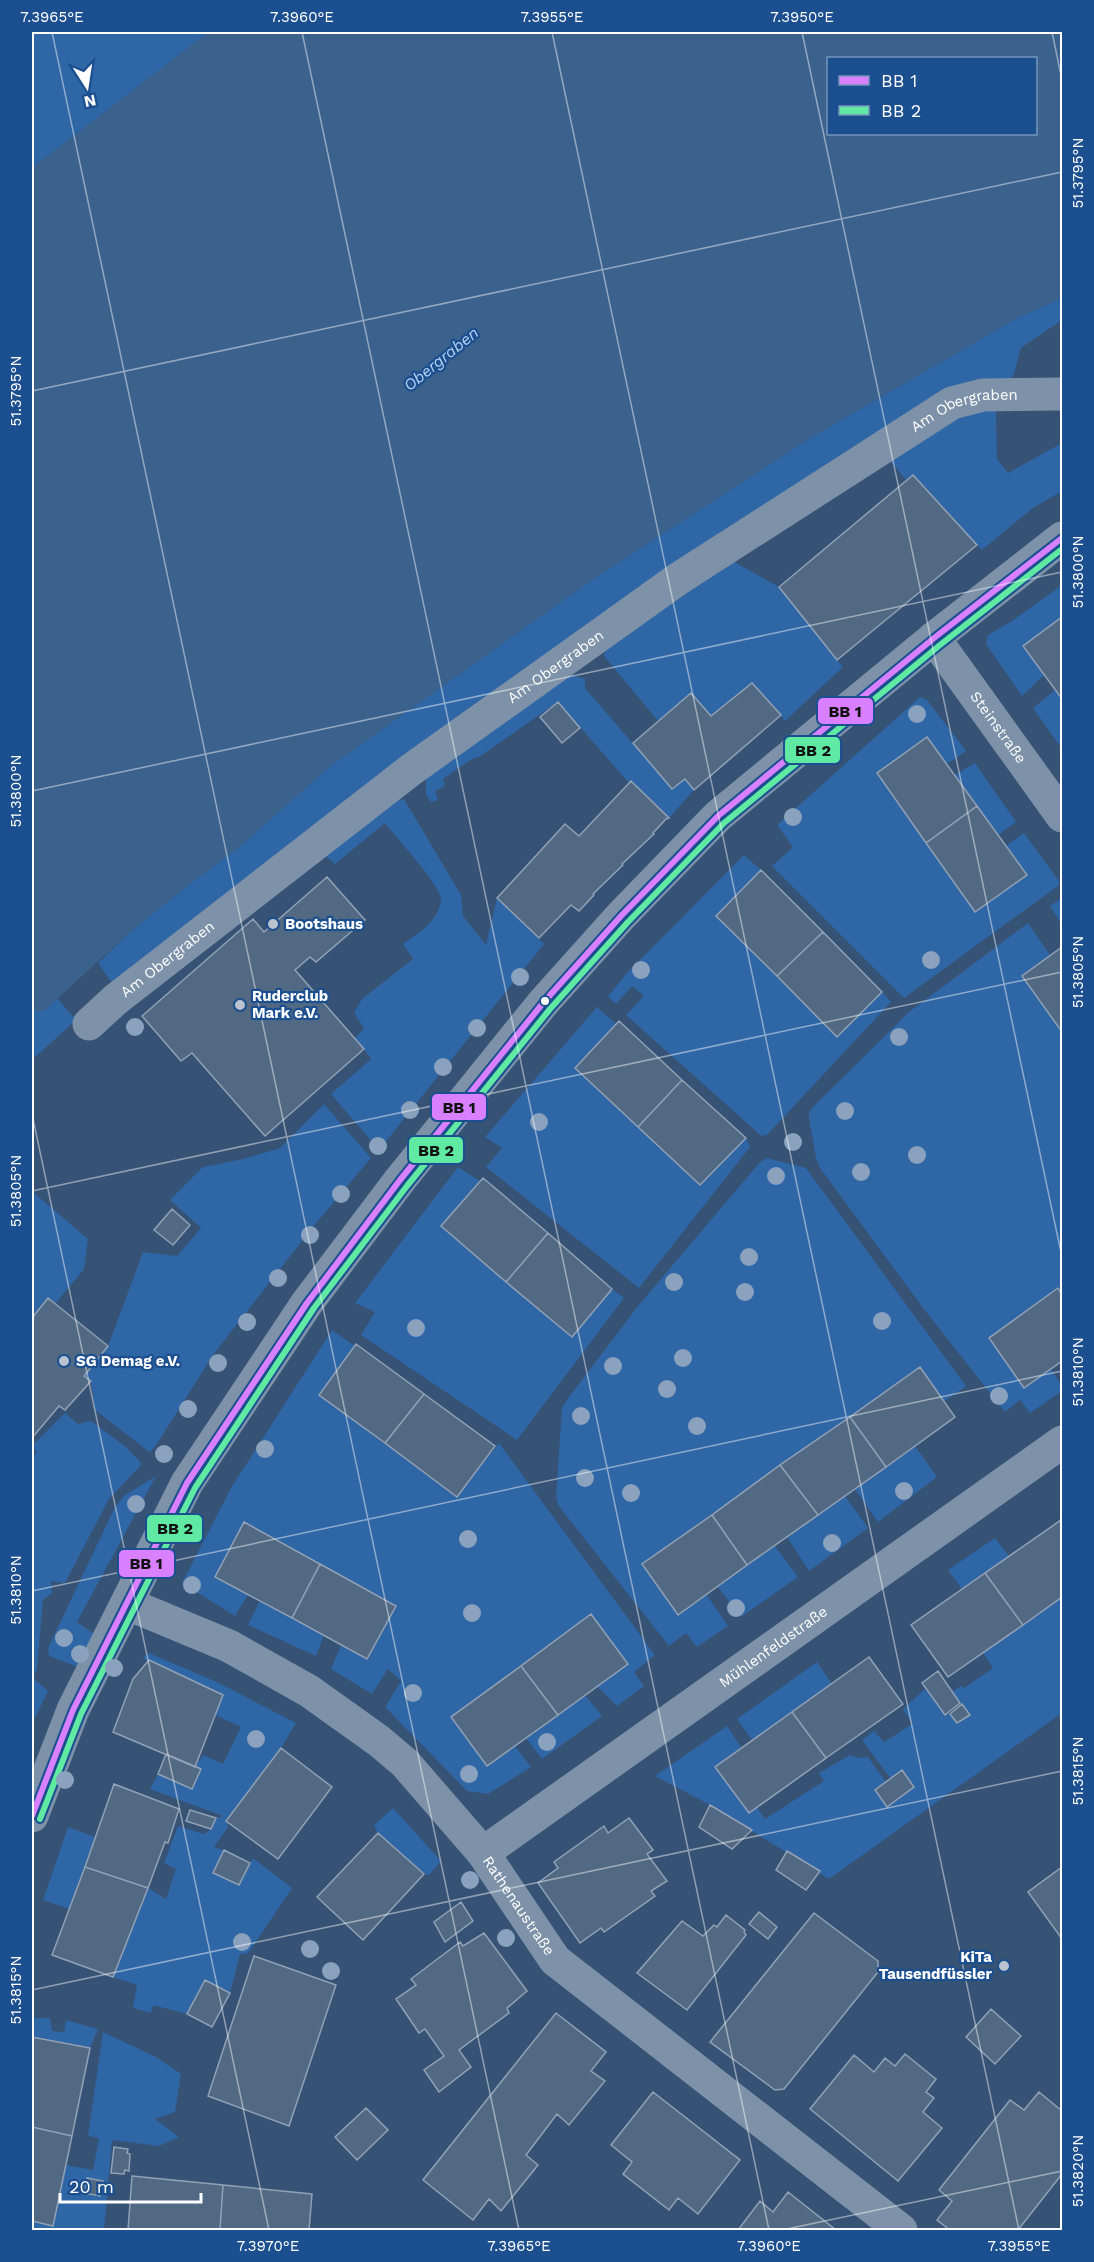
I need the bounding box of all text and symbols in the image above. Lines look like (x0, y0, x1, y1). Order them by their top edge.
text: 7.3965°E (20, 8, 84, 26)
text: 7.3960°E (270, 8, 334, 26)
text: 7.3955°E (521, 8, 583, 26)
text: 7.3950°E (770, 8, 834, 26)
north arrow (57, 57, 117, 117)
legend (827, 57, 1037, 135)
text: BB 1 (881, 70, 917, 91)
text: N (82, 91, 98, 112)
text: BB 2 (881, 100, 921, 121)
text: 51.3795°N (1069, 137, 1087, 209)
water label: Obergraben (400, 323, 482, 395)
text: 51.3795°N (7, 355, 25, 427)
street label: Am Obergraben (907, 386, 1018, 436)
text: 51.3800°N (1069, 535, 1087, 609)
street label: Am Obergraben (504, 626, 607, 707)
street label: Steinstraße (966, 688, 1030, 767)
line badge: BB 1 (817, 697, 874, 725)
text: BB 1 (828, 702, 862, 721)
line badge: BB 2 (784, 736, 841, 764)
text: BB 2 (795, 741, 831, 760)
text: 51.3800°N (7, 754, 25, 828)
place label: Bootshaus (285, 915, 363, 933)
street label: Am Obergraben (117, 917, 218, 1001)
marker: Bootshaus (266, 917, 280, 931)
text: 51.3805°N (1069, 936, 1087, 1008)
place label: Ruderclub Mark e.V. (252, 987, 328, 1022)
unlabelled marker (539, 995, 551, 1007)
marker: Ruderclub Mark e.V. (233, 998, 247, 1012)
line badge: BB 1 (431, 1093, 487, 1121)
text: BB 1 (442, 1098, 476, 1117)
line badge: BB 2 (408, 1136, 464, 1164)
text: BB 2 (418, 1141, 454, 1160)
text: 51.3805°N (7, 1155, 25, 1227)
text: 51.3810°N (1069, 1337, 1087, 1407)
place label: SG Demag e.V. (76, 1352, 180, 1370)
marker: SG Demag e.V. (57, 1354, 71, 1368)
line badge: BB 2 (146, 1514, 203, 1543)
text: BB 2 (157, 1519, 193, 1538)
line badge: BB 1 (118, 1549, 175, 1578)
text: BB 1 (129, 1554, 163, 1573)
text: 51.3810°N (7, 1555, 25, 1625)
street label: Mühlenfeldstraße (716, 1602, 831, 1691)
text: 51.3815°N (1069, 1736, 1087, 1806)
street label: Rathenaustraße (479, 1853, 558, 1959)
place label: KiTa Tausendfüssler (879, 1948, 993, 1983)
text: 51.3815°N (7, 1955, 25, 2025)
marker: KiTa Tausendfüssler (997, 1959, 1011, 1973)
text: 51.3820°N (1069, 2135, 1087, 2207)
scale bar (60, 2166, 201, 2204)
text: 20 m (69, 2176, 114, 2197)
text: 7.3970°E (237, 2237, 299, 2255)
text: 7.3965°E (487, 2237, 551, 2255)
text: 7.3960°E (737, 2237, 801, 2255)
text: 7.3955°E (988, 2237, 1050, 2255)

